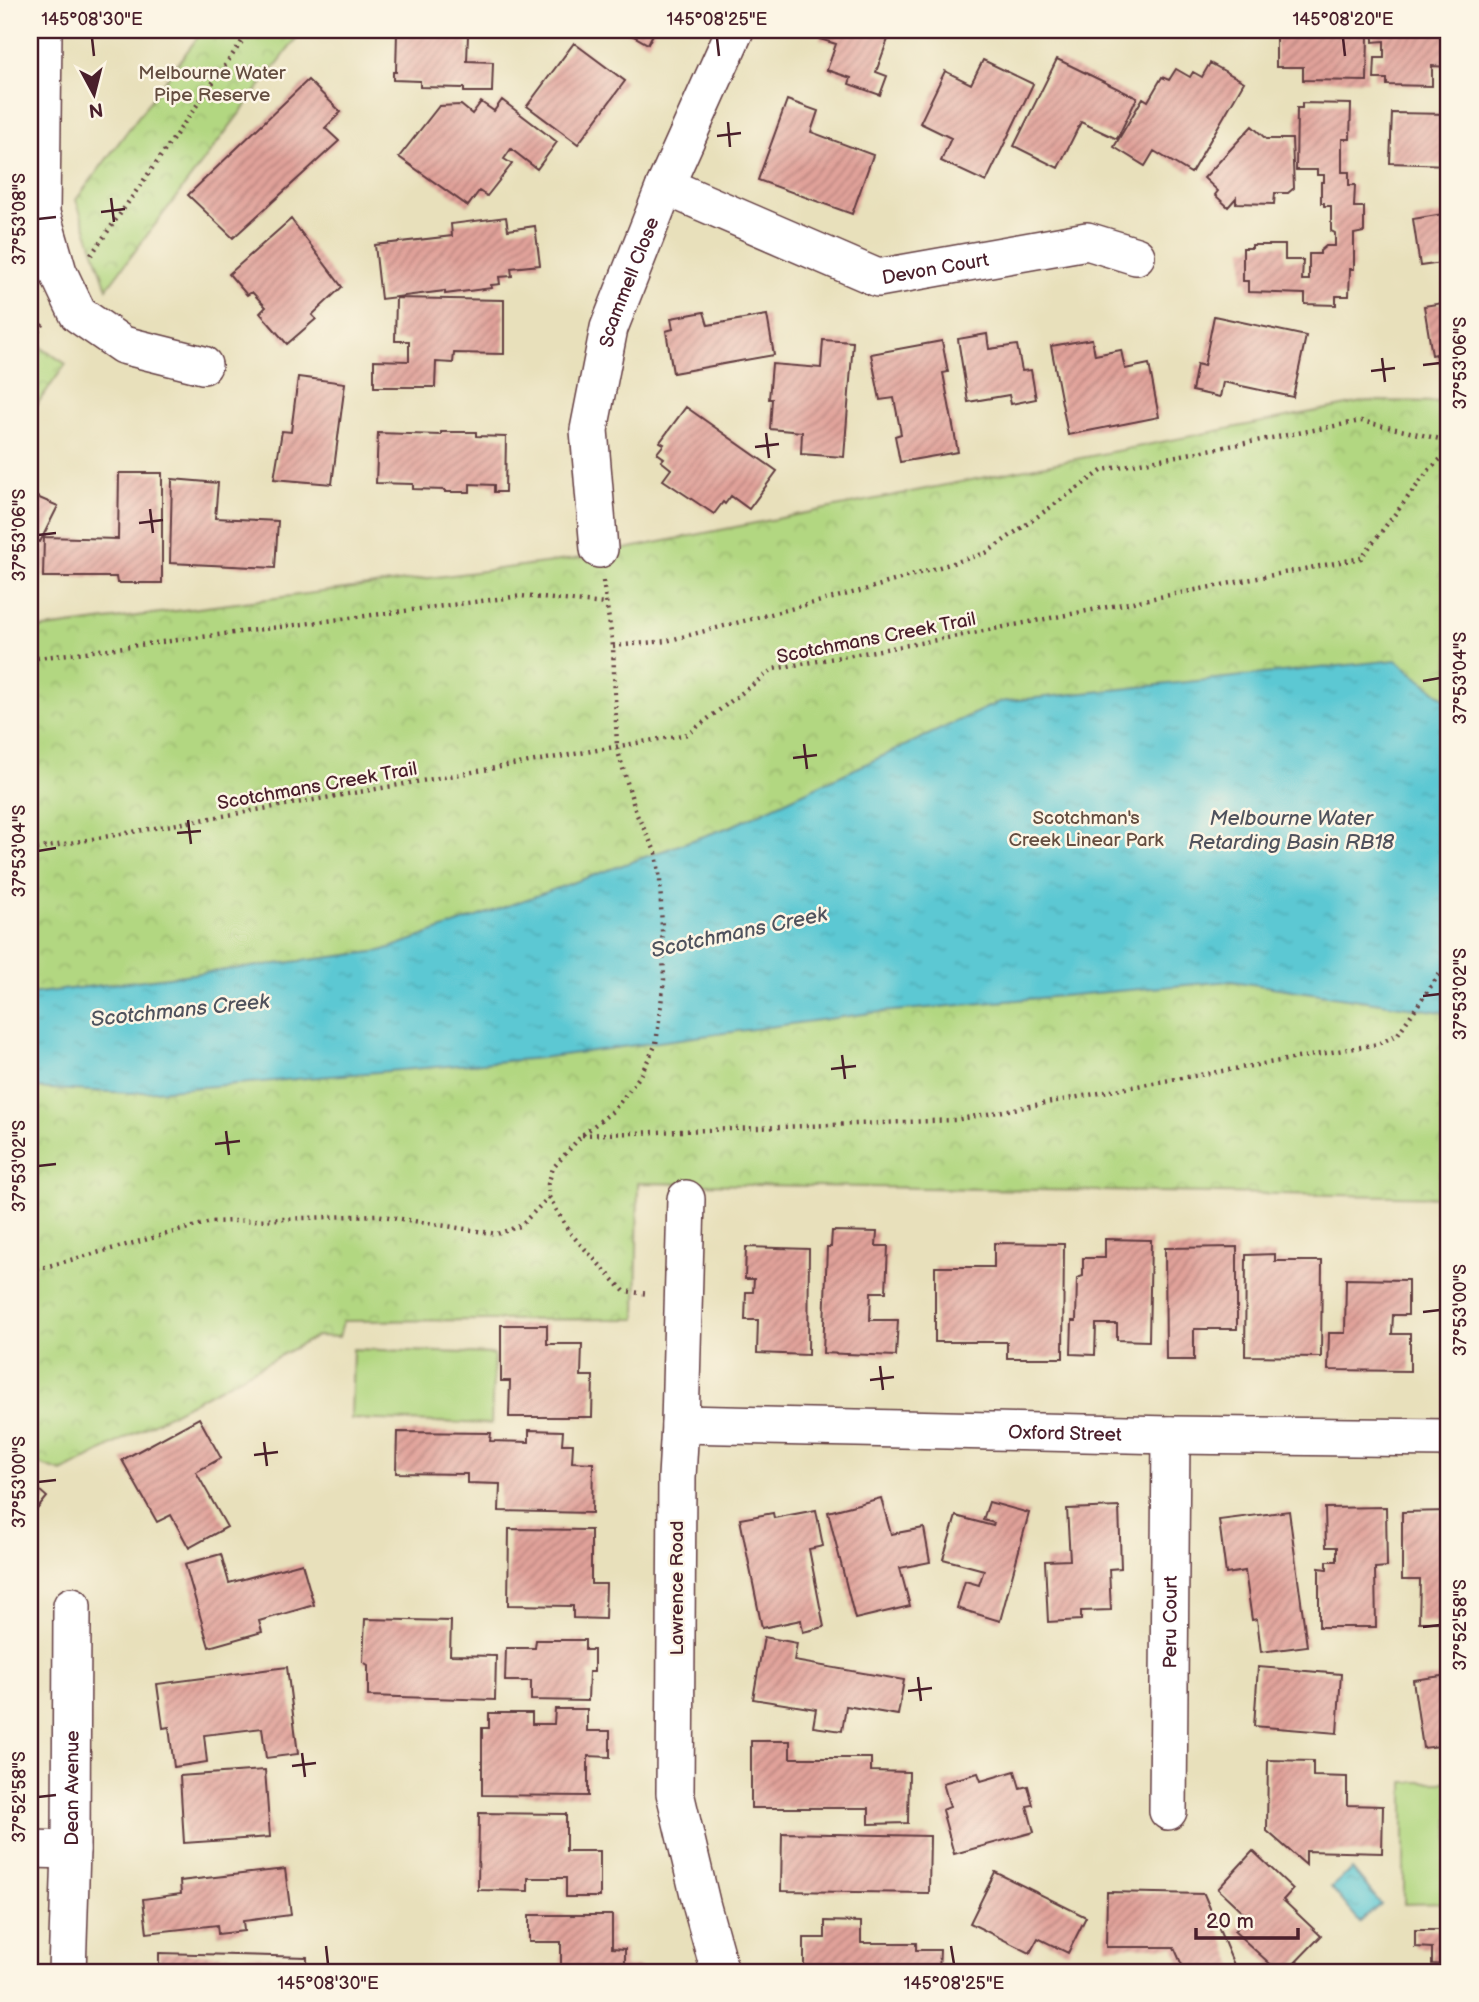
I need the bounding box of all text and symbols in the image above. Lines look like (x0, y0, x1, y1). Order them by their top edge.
text: 145°08'30"E (41, 9, 143, 30)
text: 145°08'25"E (667, 9, 768, 30)
text: 145°08'20"E (1292, 9, 1394, 30)
north arrow (60, 60, 130, 130)
park label: Melbourne Water Pipe Reserve (138, 62, 287, 107)
text: N (87, 97, 104, 122)
text: 37°53'08"S (9, 173, 30, 265)
street label: Scammell Close (595, 214, 665, 349)
street label: Devon Court (880, 249, 991, 290)
text: 37°53'06"S (1450, 316, 1471, 409)
text: 37°53'06"S (9, 488, 30, 581)
street label: Scotchmans Creek Trail (775, 608, 978, 669)
text: 37°53'04"S (1450, 631, 1471, 724)
street label: Scotchmans Creek Trail (216, 758, 419, 815)
text: 37°53'04"S (9, 804, 30, 897)
water label: Melbourne Water Retarding Basin RB18 (1188, 806, 1395, 855)
park label: Scotchman's Creek Linear Park (1008, 807, 1164, 852)
water label: Scotchmans Creek (649, 901, 830, 963)
text: 37°53'02"S (1450, 948, 1471, 1040)
water label: Scotchmans Creek (89, 989, 271, 1032)
text: 37°53'02"S (9, 1120, 30, 1212)
text: 37°53'00"S (1450, 1264, 1471, 1356)
street label: Oxford Street (1008, 1421, 1122, 1447)
text: 37°53'00"S (9, 1436, 30, 1528)
street label: Lawrence Road (666, 1521, 689, 1655)
street label: Peru Court (1159, 1575, 1183, 1668)
text: 37°52'58"S (1450, 1579, 1471, 1671)
street label: Dean Avenue (61, 1730, 84, 1846)
text: 37°52'58"S (9, 1751, 30, 1843)
scale bar (1196, 1897, 1297, 1941)
text: 20 m (1206, 1909, 1254, 1934)
text: 145°08'30"E (277, 1973, 379, 1994)
text: 145°08'25"E (904, 1973, 1005, 1994)

